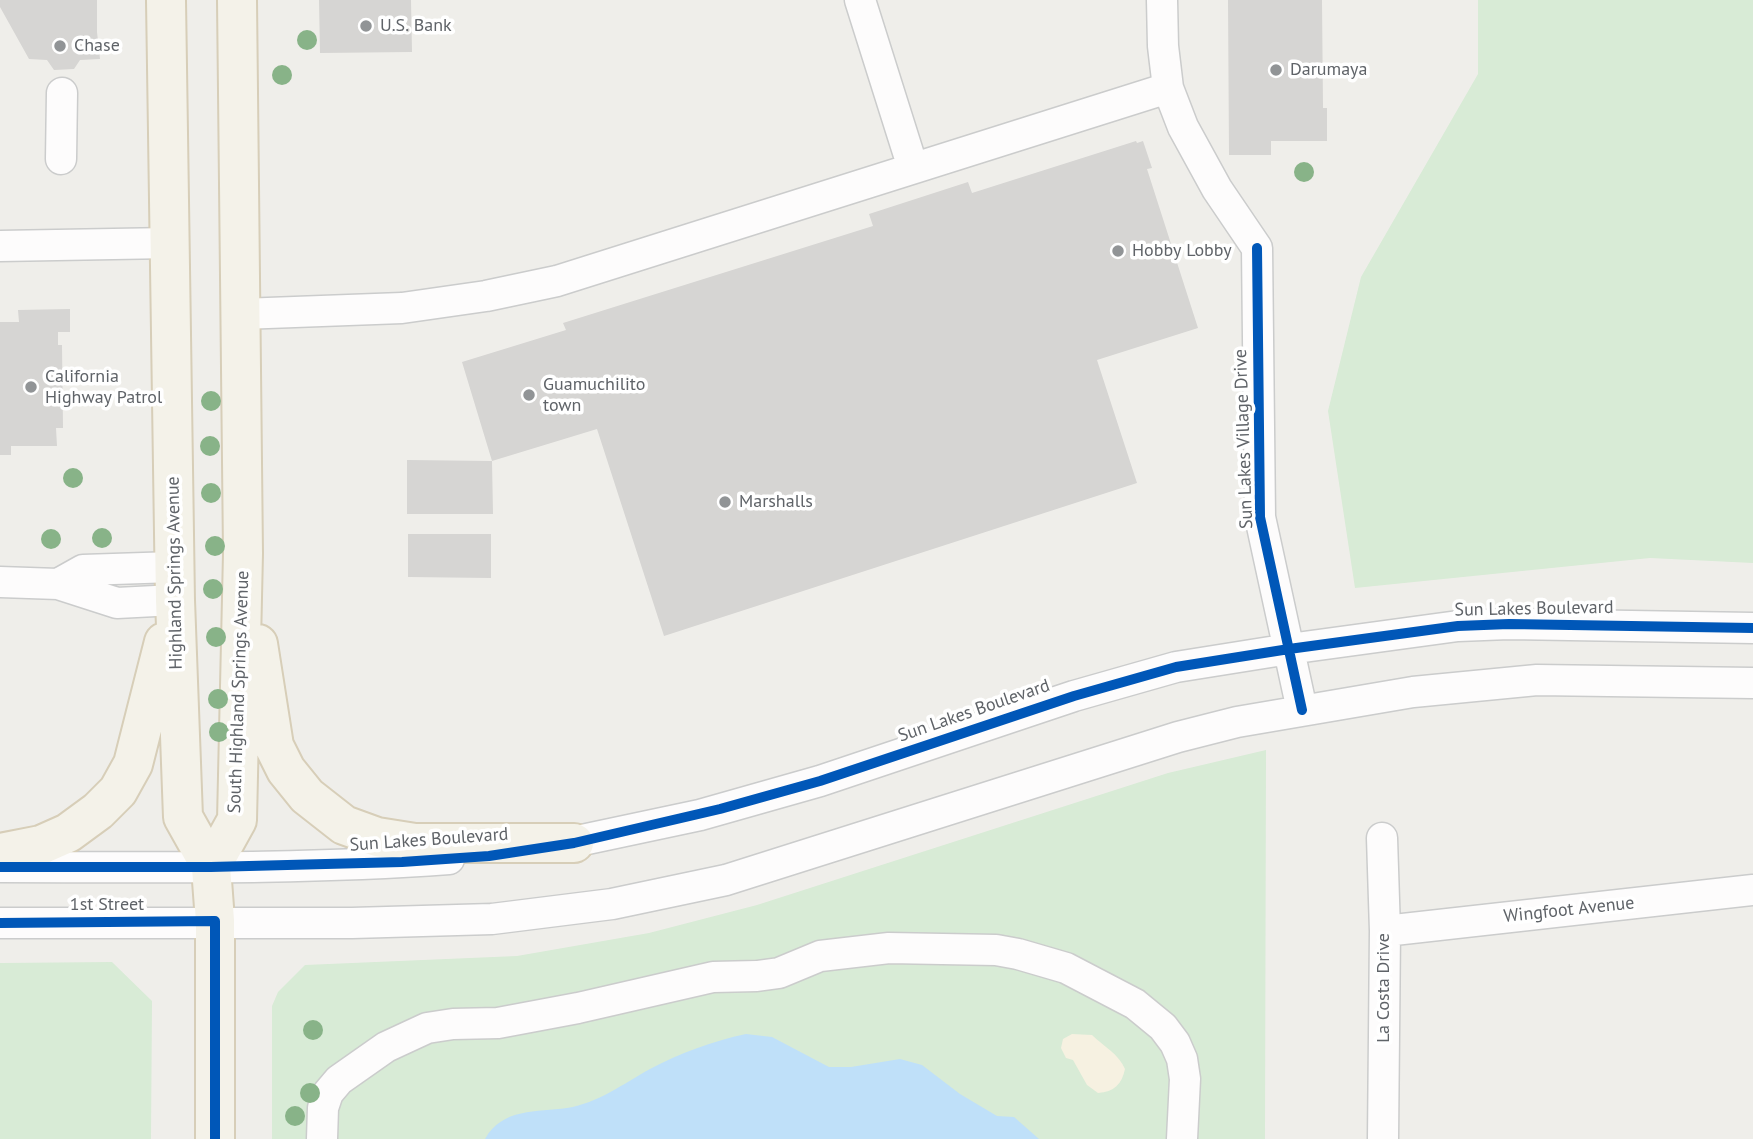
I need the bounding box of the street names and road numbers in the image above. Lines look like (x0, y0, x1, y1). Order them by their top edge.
street label: Sun Lakes Village Drive (1230, 349, 1258, 529)
street label: Highland Springs Avenue (163, 476, 187, 670)
street label: South Highland Springs Avenue (224, 570, 254, 814)
street label: Sun Lakes Boulevard (1454, 597, 1614, 621)
street label: Sun Lakes Boulevard (895, 675, 1053, 747)
street label: Sun Lakes Boulevard (349, 824, 509, 856)
street label: Wingfoot Avenue (1503, 892, 1635, 928)
street label: 1st Street (70, 894, 144, 916)
street label: La Costa Drive (1373, 933, 1395, 1043)

